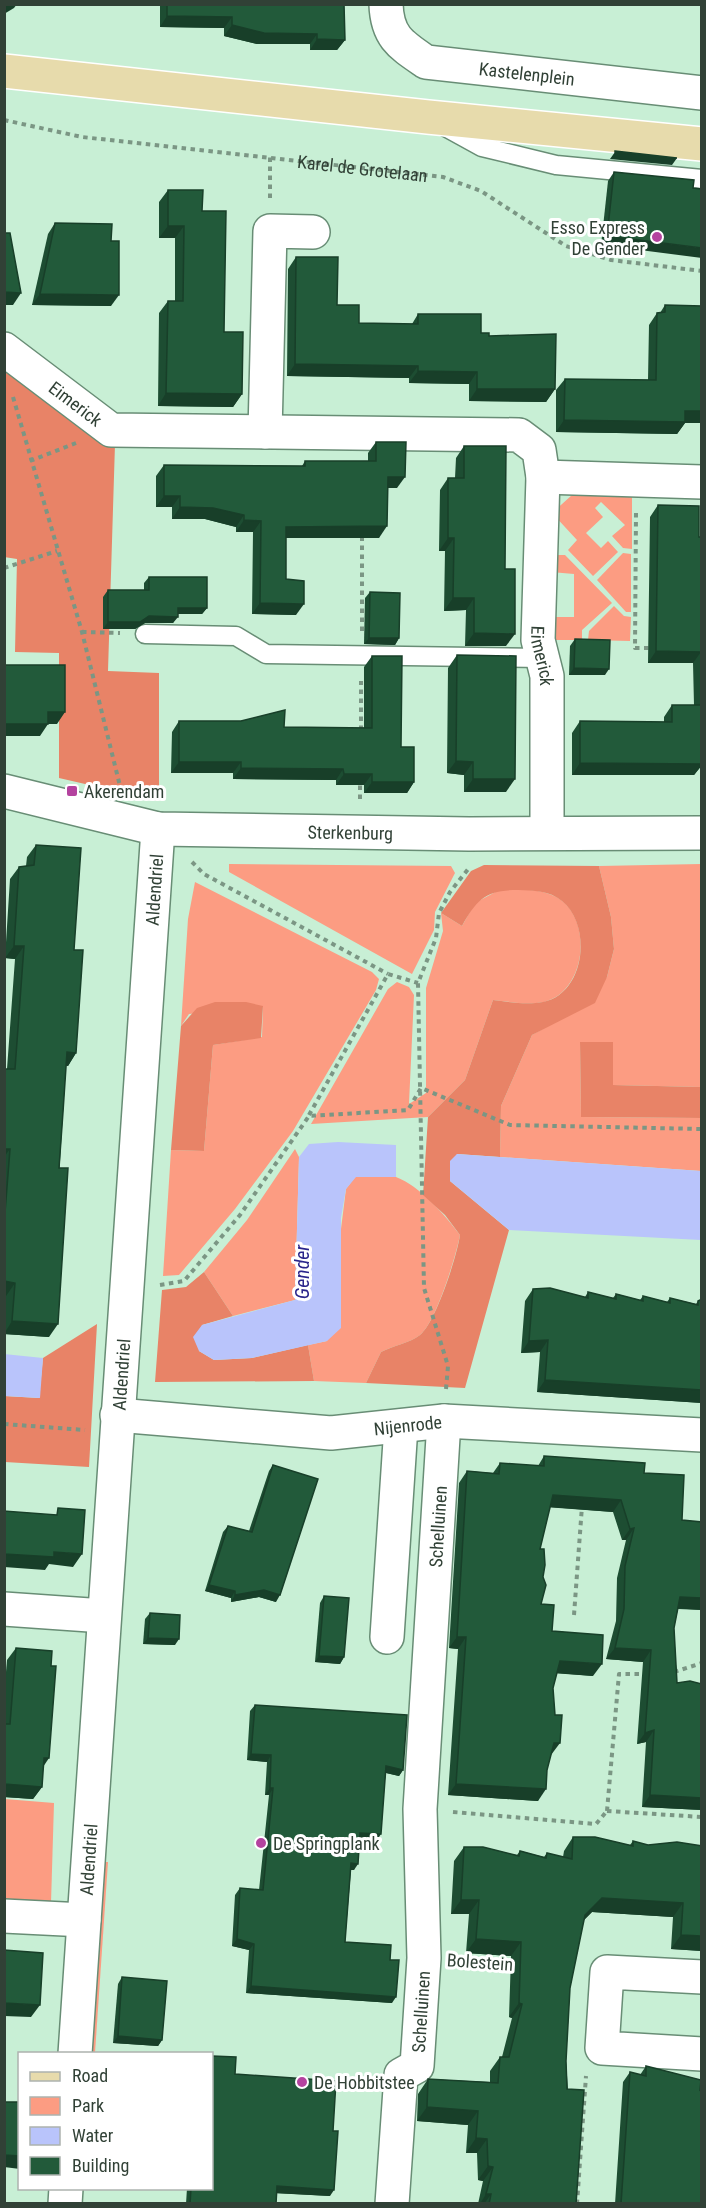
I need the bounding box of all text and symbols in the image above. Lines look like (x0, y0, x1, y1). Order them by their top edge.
street label: Kastelenplein (478, 58, 576, 89)
street label: Karel de Grotelaan (296, 150, 429, 186)
place label: Esso Express De Gender (551, 217, 646, 259)
marker: Esso Express De Gender (650, 230, 664, 244)
street label: Eimerick (45, 376, 106, 430)
street label: Eimerick (528, 625, 558, 686)
place label: Akerendam (84, 781, 164, 802)
marker: Akerendam (65, 784, 79, 798)
street label: Sterkenburg (307, 821, 393, 843)
street label: Aldendriel (141, 853, 167, 926)
water label: Gender (290, 1244, 314, 1299)
street label: Aldendriel (108, 1338, 134, 1411)
street label: Nijenrode (373, 1411, 443, 1439)
street label: Schelluinen (424, 1485, 450, 1568)
street label: Aldendriel (75, 1823, 101, 1896)
place label: De Springplank (273, 1833, 380, 1854)
marker: De Springplank (254, 1836, 268, 1850)
street label: Bolestein (446, 1949, 514, 1975)
street label: Schelluinen (407, 1970, 434, 2053)
legend (18, 2052, 213, 2190)
text: Road (72, 2065, 108, 2086)
place label: De Hobbitstee (314, 2072, 415, 2093)
marker: De Hobbitstee (295, 2075, 309, 2089)
text: Park (72, 2095, 104, 2116)
text: Water (72, 2125, 114, 2146)
text: Building (72, 2155, 129, 2176)

